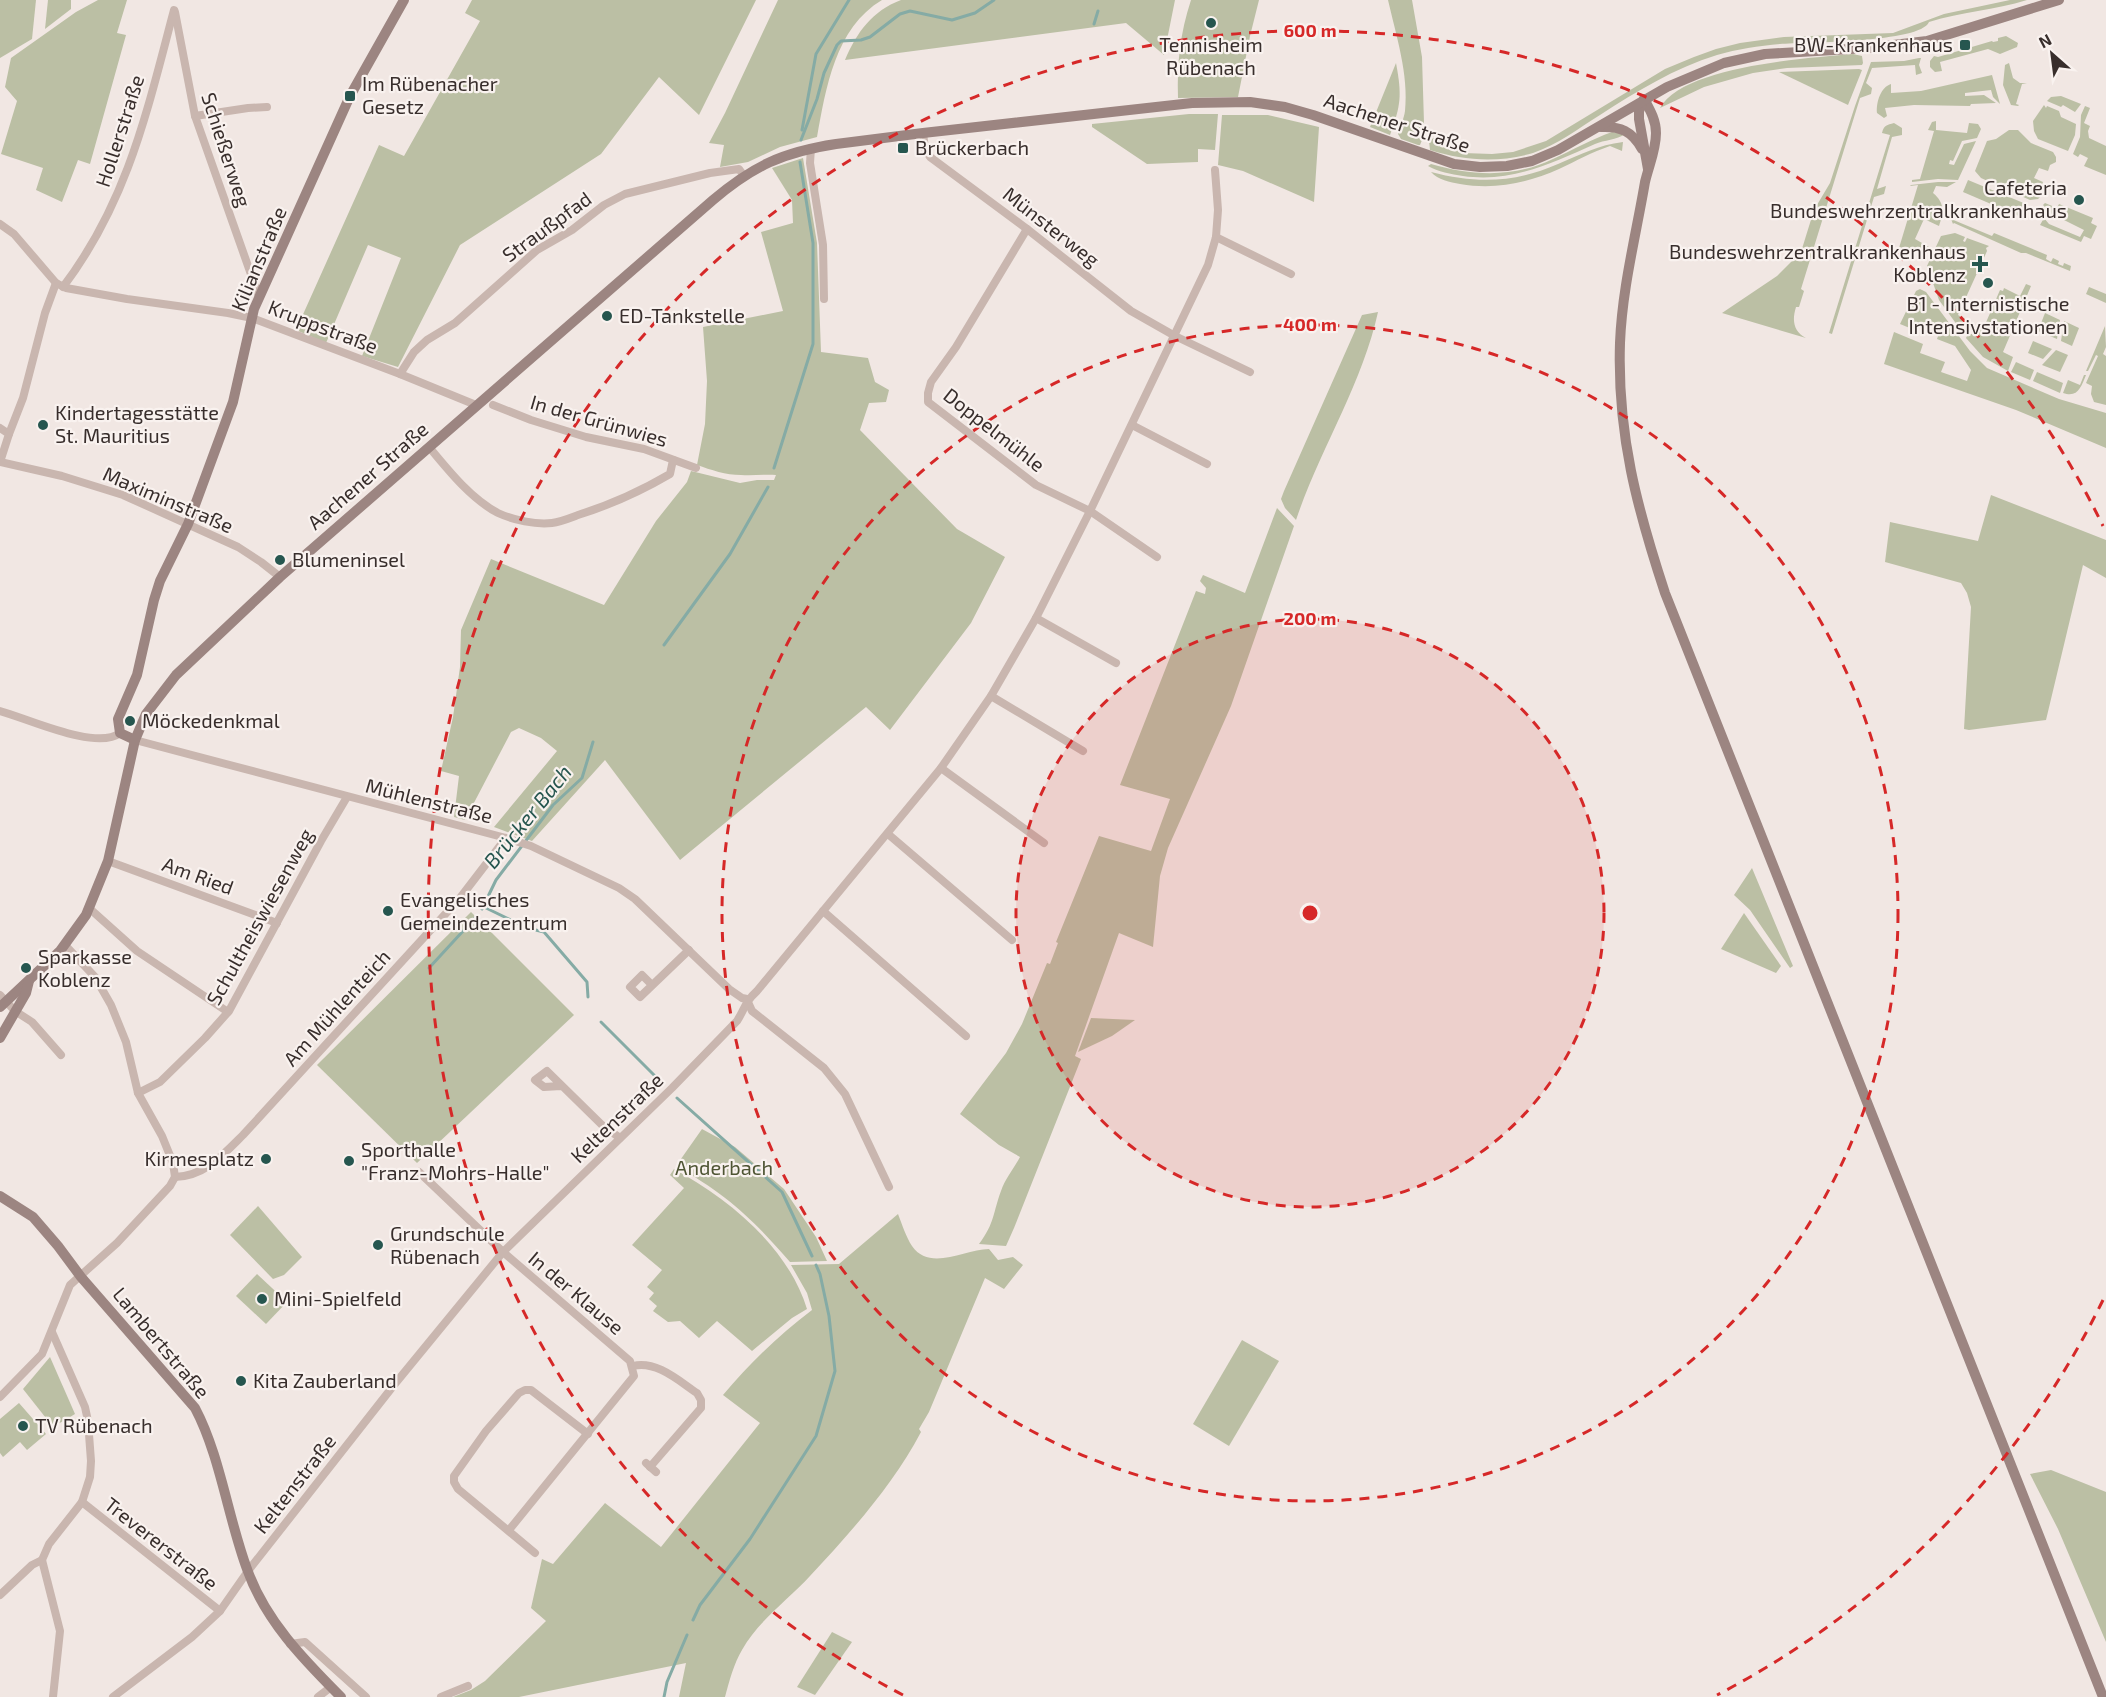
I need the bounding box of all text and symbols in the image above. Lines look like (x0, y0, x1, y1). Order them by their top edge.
marker: Tennisheim Rübenach (1204, 16, 1218, 30)
text: 600 m (1283, 19, 1337, 41)
north arrow (2022, 24, 2082, 84)
text: N (2035, 29, 2054, 51)
place label: Tennisheim Rübenach (1159, 32, 1263, 79)
place label: BW-Krankenhaus (1794, 32, 1953, 56)
marker: BW-Krankenhaus (1958, 38, 1972, 52)
place label: Im Rübenacher Gesetz (362, 71, 498, 118)
street label: Hollerstraße (90, 72, 148, 190)
street label: Aachener Straße (1321, 87, 1473, 157)
street label: Schießerweg (197, 89, 257, 210)
marker: Im Rübenacher Gesetz (343, 89, 357, 103)
place label: Brückerbach (915, 135, 1029, 159)
marker: Brückerbach (896, 141, 910, 155)
place label: Cafeteria Bundeswehrzentralkrankenhaus (1770, 175, 2067, 222)
street label: Münsterweg (999, 181, 1104, 271)
street label: Straußpfad (497, 186, 596, 267)
marker: Cafeteria Bundeswehrzentralkrankenhaus (2072, 193, 2086, 207)
street label: Kilianstraße (225, 203, 291, 315)
place label: Bundeswehrzentralkrankenhaus Koblenz (1669, 239, 1966, 286)
marker: Bundeswehrzentralkrankenhaus Koblenz (1971, 255, 1989, 273)
marker: B1 - Internistische Intensivstationen (1981, 276, 1995, 290)
place label: B1 - Internistische Intensivstationen (1906, 291, 2070, 338)
street label: Kruppstraße (265, 294, 382, 358)
place label: ED-Tankstelle (619, 303, 745, 327)
marker: ED-Tankstelle (600, 309, 614, 323)
text: 400 m (1283, 313, 1337, 335)
street label: Doppelmühle (939, 382, 1050, 476)
street label: In der Grünwies (528, 389, 671, 451)
place label: Kindertagesstätte St. Mauritius (55, 400, 219, 447)
street label: Aachener Straße (302, 416, 433, 534)
marker: Kindertagesstätte St. Mauritius (36, 418, 50, 432)
street label: Maximinstraße (100, 461, 237, 537)
place label: Blumeninsel (292, 547, 405, 571)
marker: Blumeninsel (273, 553, 287, 567)
text: 200 m (1284, 607, 1336, 629)
place label: Möckedenkmal (142, 708, 280, 732)
marker: Möckedenkmal (123, 714, 137, 728)
water label: Brücker Bach (478, 759, 576, 873)
street label: Mühlenstraße (363, 773, 495, 827)
street label: Schultheiswiesenweg (201, 824, 318, 1009)
street label: Am Ried (159, 851, 237, 899)
place label: Evangelisches Gemeindezentrum (400, 887, 567, 934)
centre of rings (1300, 903, 1320, 923)
marker: Evangelisches Gemeindezentrum (381, 904, 395, 918)
place label: Sparkasse Koblenz (38, 944, 132, 991)
street label: Am Mühlenteich (278, 944, 395, 1070)
marker: Sparkasse Koblenz (19, 961, 33, 975)
street label: Keltenstraße (565, 1067, 667, 1167)
place label: Sporthalle "Franz-Mohrs-Halle" (361, 1137, 549, 1184)
place label: Kirmesplatz (144, 1146, 254, 1170)
marker: Kirmesplatz (259, 1152, 273, 1166)
marker: Sporthalle "Franz-Mohrs-Halle" (342, 1154, 356, 1168)
park label: Anderbach (675, 1155, 773, 1179)
place label: Grundschule Rübenach (390, 1221, 505, 1268)
marker: Grundschule Rübenach (371, 1238, 385, 1252)
street label: In der Klause (524, 1246, 629, 1339)
street label: Lambertstraße (108, 1282, 215, 1403)
place label: Mini-Spielfeld (274, 1286, 402, 1310)
marker: Mini-Spielfeld (255, 1292, 269, 1306)
place label: Kita Zauberland (253, 1368, 397, 1392)
marker: Kita Zauberland (234, 1374, 248, 1388)
place label: TV Rübenach (35, 1413, 153, 1437)
marker: TV Rübenach (16, 1419, 30, 1433)
street label: Keltenstraße (248, 1429, 340, 1538)
street label: Trevererstraße (100, 1492, 223, 1595)

